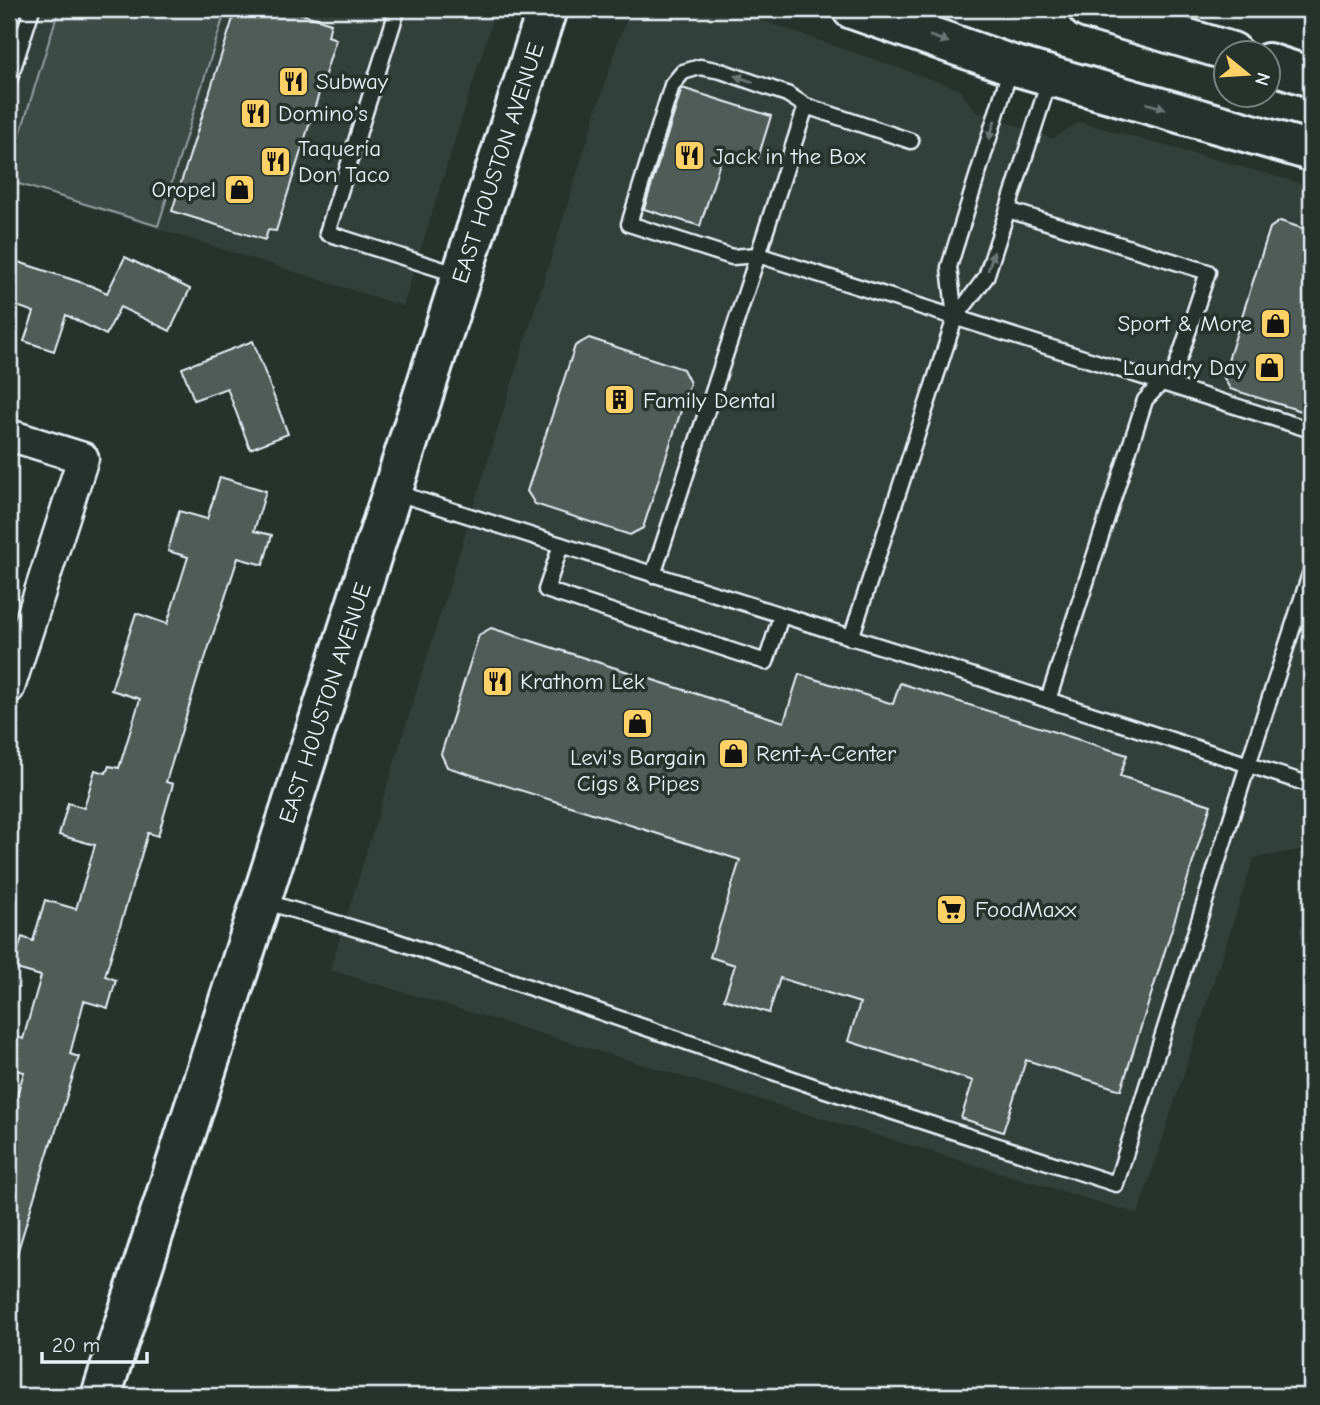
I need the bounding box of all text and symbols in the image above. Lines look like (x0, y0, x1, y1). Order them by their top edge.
one-way arrow (929, 34, 950, 45)
north arrow (1212, 38, 1282, 108)
street label: EAST HOUSTON AVENUE (446, 39, 550, 287)
restaurant icon: Subway (276, 64, 310, 98)
place label: Subway (316, 68, 389, 95)
text: N (1250, 70, 1275, 88)
one-way arrow (734, 73, 755, 84)
restaurant icon: Domino's (238, 96, 272, 130)
place label: Domino's (278, 100, 368, 127)
one-way arrow (1146, 102, 1167, 112)
one-way arrow (986, 120, 996, 141)
place label: Taqueria Don Taco (298, 135, 390, 188)
restaurant icon: Jack in the Box (673, 139, 707, 173)
place label: Jack in the Box (713, 143, 866, 170)
restaurant icon: Taqueria Don Taco (258, 144, 292, 178)
shop icon: Oropel (222, 172, 256, 206)
place label: Oropel (152, 176, 216, 203)
one-way arrow (987, 251, 997, 272)
shop icon: Sport & More (1258, 306, 1292, 340)
place label: Sport & More (1117, 310, 1252, 337)
shop icon: Laundry Day (1252, 350, 1286, 384)
place label: Laundry Day (1123, 354, 1247, 381)
building icon: Family Dental (603, 383, 637, 417)
place label: Family Dental (643, 387, 776, 414)
street label: EAST HOUSTON AVENUE (273, 579, 377, 827)
restaurant icon: Krathom Lek (480, 664, 514, 698)
place label: Krathom Lek (520, 668, 645, 695)
shop icon: Levi's Bargain Cigs & Pipes (621, 706, 655, 740)
shop icon: Rent-A-Center (716, 736, 750, 770)
place label: Rent-A-Center (756, 740, 897, 767)
place label: Levi's Bargain Cigs & Pipes (570, 744, 706, 797)
supermarket icon: FoodMaxx (935, 892, 969, 926)
place label: FoodMaxx (975, 896, 1077, 923)
scale bar (42, 1321, 147, 1365)
text: 20 m (52, 1333, 100, 1357)

